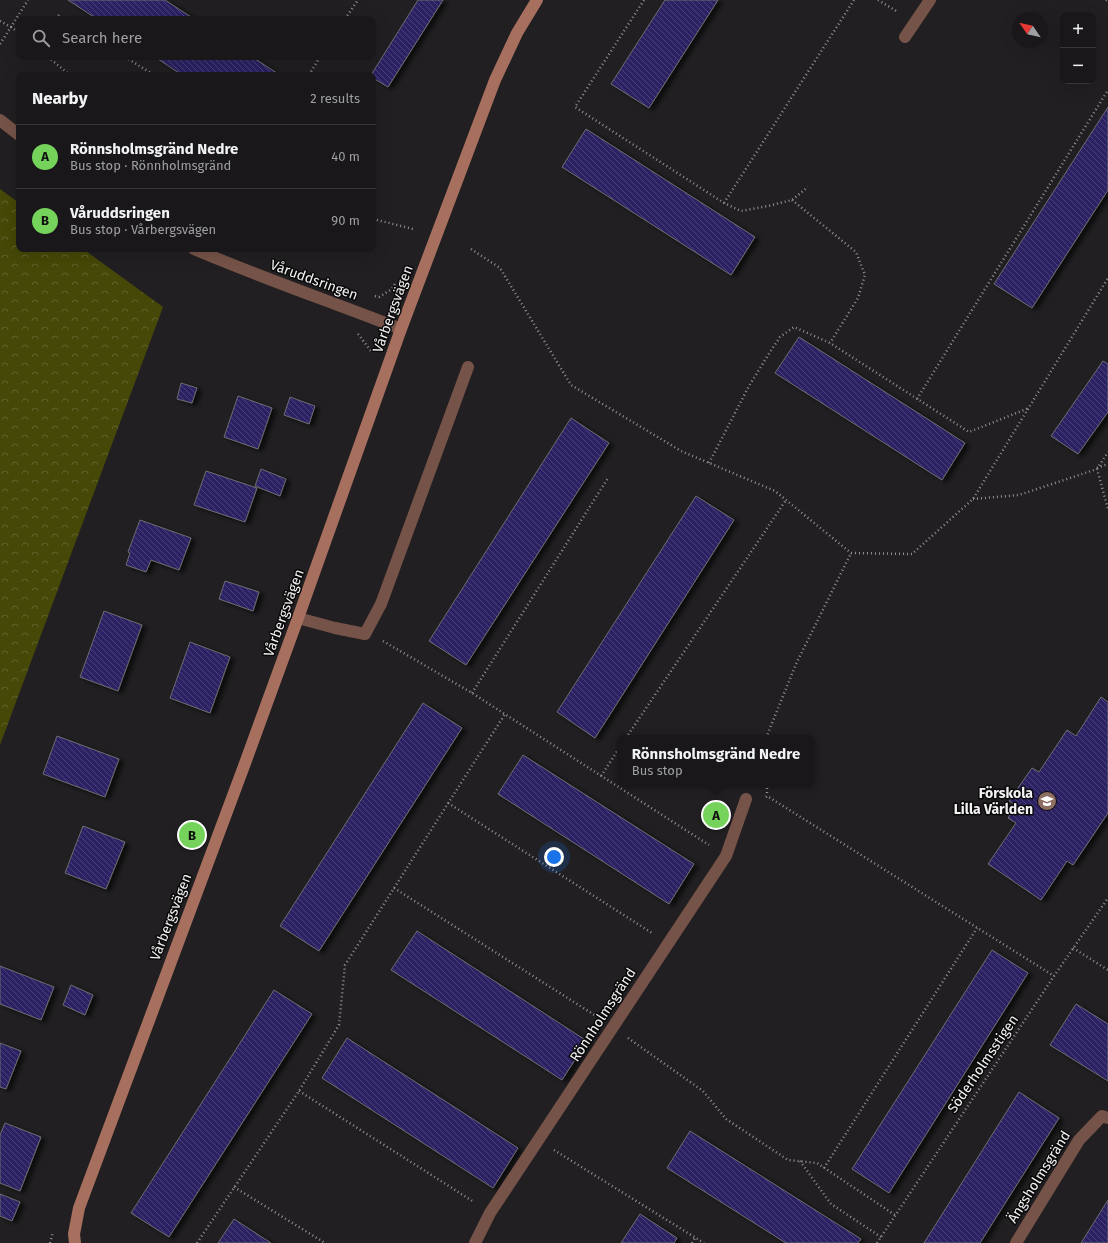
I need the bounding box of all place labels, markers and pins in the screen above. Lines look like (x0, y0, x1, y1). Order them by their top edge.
place label: Förskola Lilla Världen (954, 785, 1033, 818)
school or university icon: Förskola Lilla Världen (1036, 790, 1058, 812)
pin: A (703, 800, 729, 830)
pin: B (179, 820, 205, 850)

